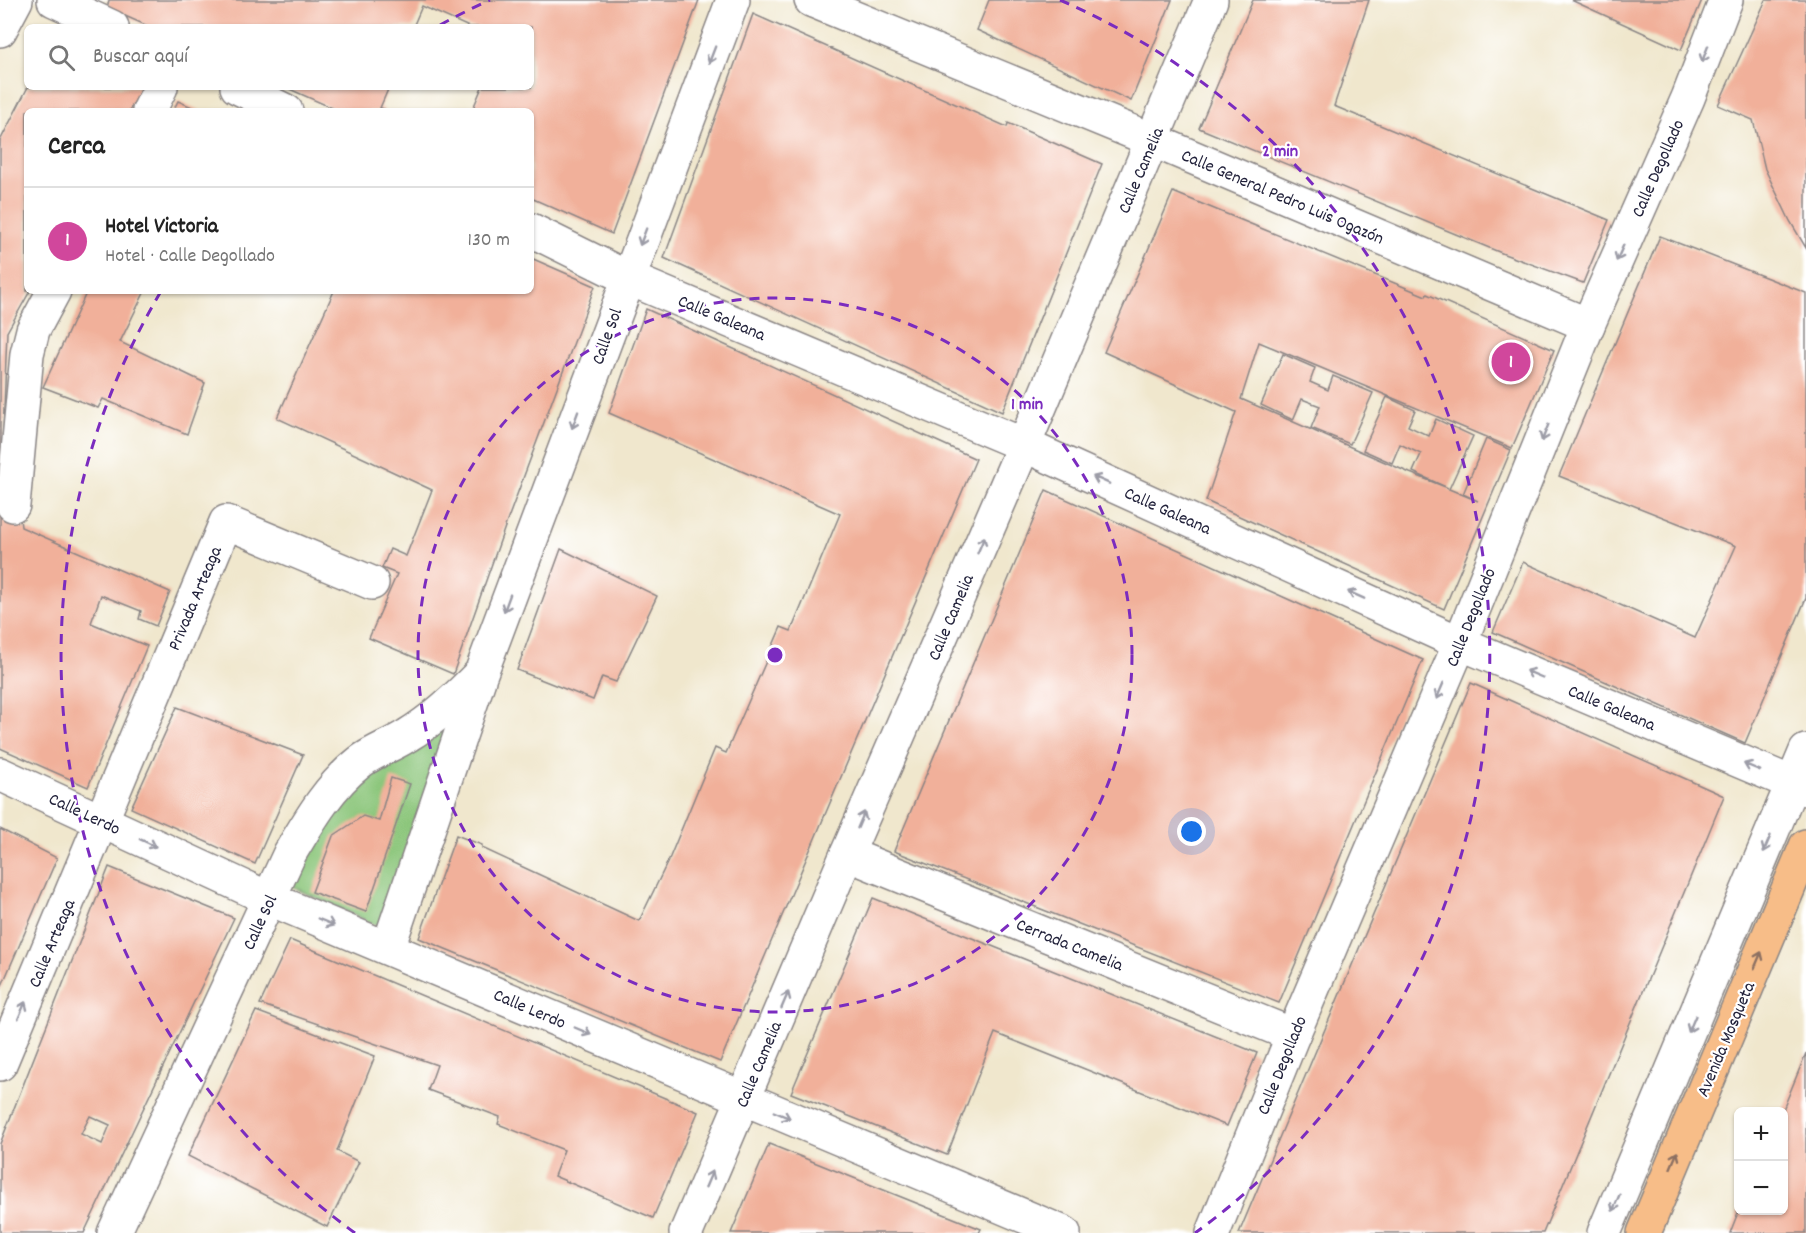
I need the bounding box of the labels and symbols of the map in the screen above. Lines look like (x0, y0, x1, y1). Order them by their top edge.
one-way arrow (706, 45, 717, 64)
one-way arrow (1698, 45, 1709, 63)
street label: Calle Degollado (1627, 116, 1692, 222)
street label: Calle Camelia (1113, 123, 1172, 218)
text: 2 min (1262, 140, 1298, 165)
street label: Calle General Pedro Luis Ogazón (1177, 144, 1387, 252)
one-way arrow (637, 227, 648, 246)
one-way arrow (1614, 243, 1625, 262)
street label: Calle Galeana (673, 290, 769, 349)
street label: Calle Sol (587, 305, 630, 368)
pin: 1 (1492, 340, 1530, 385)
text: 1 min (1011, 393, 1043, 418)
one-way arrow (569, 410, 580, 429)
one-way arrow (1539, 423, 1550, 442)
one-way arrow (1093, 474, 1111, 485)
street label: Calle Galeana (1119, 482, 1215, 543)
one-way arrow (976, 536, 987, 555)
street label: Privada Arteaga (163, 543, 230, 655)
street label: Calle Degollado (1441, 565, 1503, 671)
street label: Calle Camelia (923, 570, 982, 665)
one-way arrow (1347, 589, 1365, 601)
one-way arrow (501, 593, 512, 612)
centre of rings (765, 645, 785, 665)
one-way arrow (1525, 668, 1544, 679)
street label: Calle Galeana (1563, 680, 1659, 739)
one-way arrow (1433, 682, 1445, 700)
one-way arrow (1743, 760, 1761, 771)
street label: Calle Lerdo (44, 788, 124, 843)
one-way arrow (856, 812, 868, 830)
your location (1177, 817, 1206, 846)
one-way arrow (1761, 834, 1772, 852)
one-way arrow (139, 837, 157, 849)
street label: Calle Sol (238, 891, 285, 955)
street label: Calle Arteaga (23, 895, 83, 992)
street label: Cerrada Camelia (1012, 914, 1127, 979)
one-way arrow (317, 917, 335, 928)
one-way arrow (1753, 952, 1764, 970)
street label: Avenida Mosqueta (1692, 978, 1763, 1101)
street label: Calle Lerdo (489, 984, 569, 1037)
one-way arrow (780, 991, 791, 1009)
one-way arrow (17, 1002, 29, 1020)
street label: Calle Degollado (1252, 1013, 1314, 1119)
one-way arrow (1686, 1014, 1697, 1032)
street label: Calle Camelia (731, 1017, 790, 1112)
one-way arrow (574, 1026, 592, 1037)
one-way arrow (773, 1110, 791, 1121)
one-way arrow (1669, 1151, 1680, 1169)
one-way arrow (704, 1170, 715, 1189)
one-way arrow (1610, 1194, 1622, 1212)

